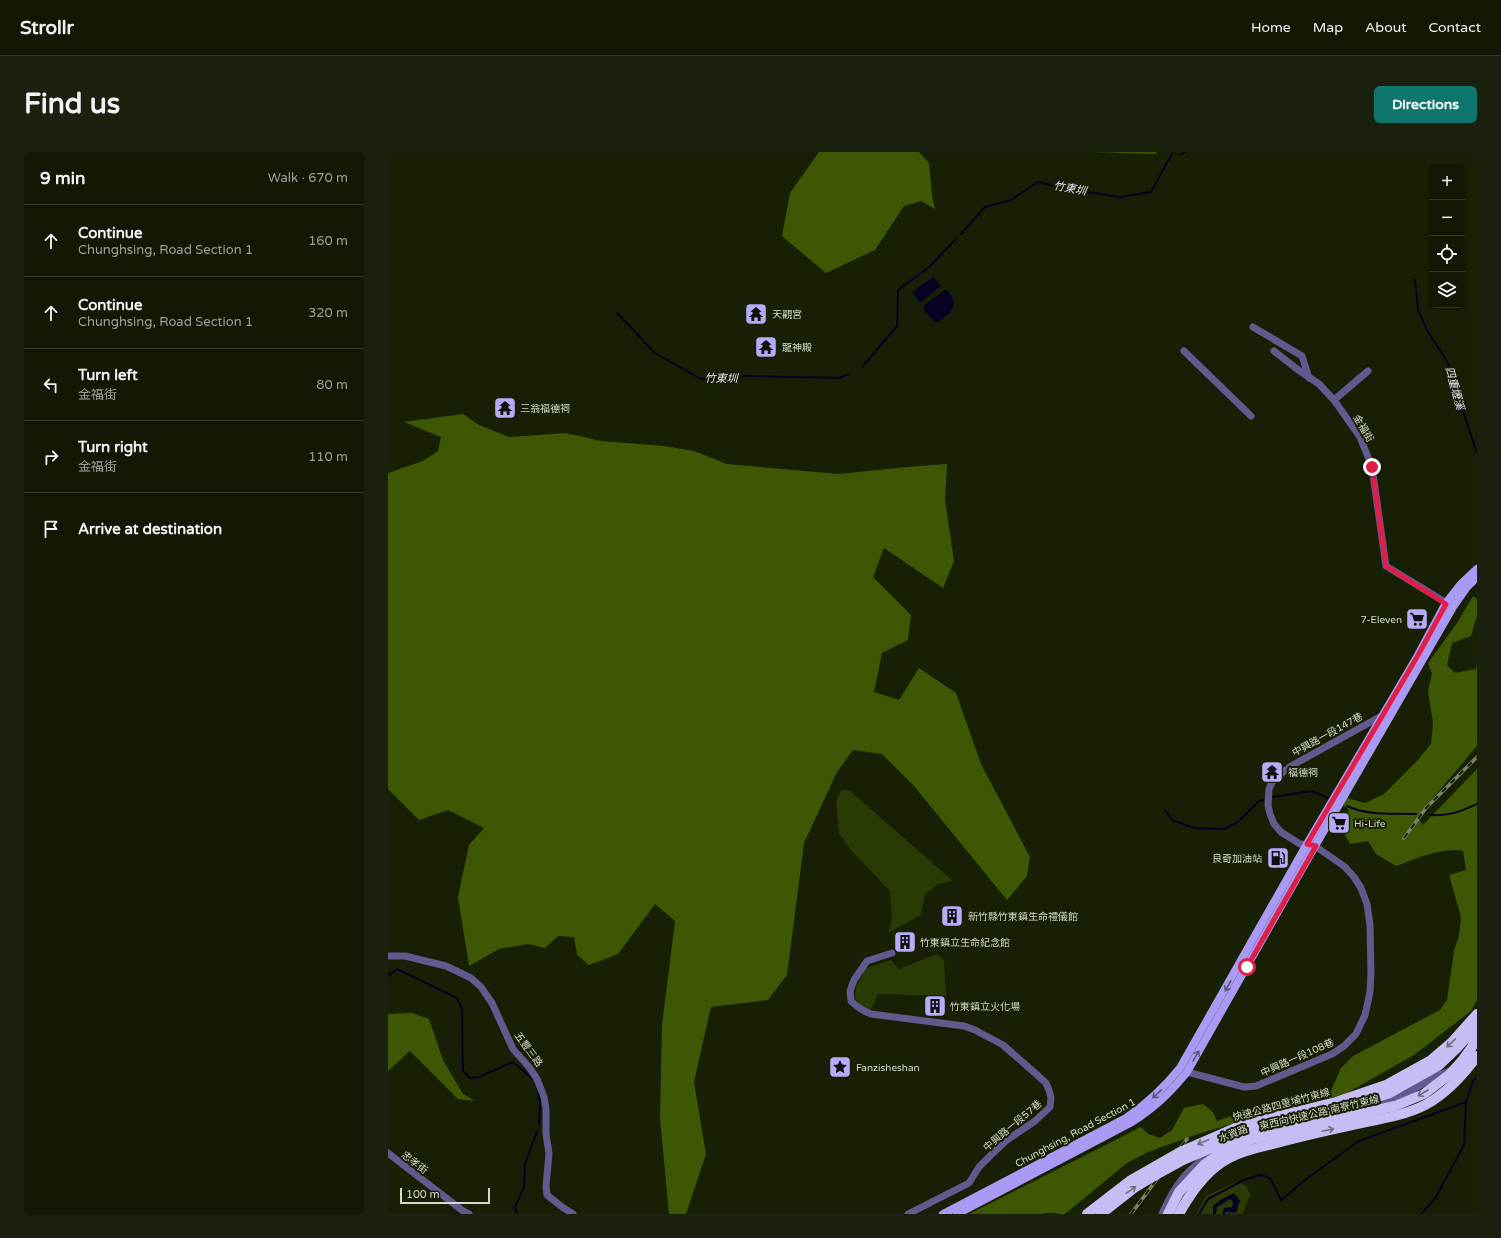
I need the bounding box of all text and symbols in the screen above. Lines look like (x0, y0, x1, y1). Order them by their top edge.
text: Strollr (20, 17, 74, 39)
text: Home (1251, 19, 1291, 36)
text: Map (1313, 19, 1343, 36)
text: About (1365, 19, 1407, 36)
text: Contact (1429, 19, 1481, 36)
button: Directions (1374, 86, 1477, 123)
text: Find us (24, 87, 120, 121)
map controls (1429, 164, 1465, 308)
button: + (1429, 164, 1465, 200)
text: 9 min (40, 168, 85, 189)
text: Walk · 670 m (268, 170, 348, 186)
water label: 竹東圳 (1053, 179, 1089, 198)
button: − (1429, 200, 1465, 236)
text: Continue (78, 224, 142, 242)
icon: ahead (40, 230, 62, 252)
text: 160 m (308, 233, 348, 249)
button: locate (1429, 236, 1465, 272)
text: Chunghsing, Road Section 1 (78, 242, 253, 258)
button: layers (1429, 272, 1465, 308)
text: Continue (78, 296, 142, 314)
temple icon: 天觀宮 (743, 301, 769, 327)
icon: ahead (40, 302, 62, 324)
text: 320 m (308, 305, 348, 321)
place label: 天觀宮 (772, 309, 802, 321)
text: Chunghsing, Road Section 1 (78, 314, 253, 330)
temple icon: 龍神殿 (753, 334, 779, 360)
place label: 龍神殿 (782, 342, 812, 354)
water label: 四重壢溪 (1443, 365, 1467, 413)
text: Turn left (78, 366, 138, 384)
water label: 竹東圳 (704, 372, 740, 385)
icon: left (40, 374, 62, 396)
text: 80 m (316, 377, 348, 393)
text: 金福街 (78, 387, 117, 403)
temple icon: 三翁福德祠 (492, 395, 518, 421)
place label: 三翁福德祠 (520, 403, 570, 415)
street label: 金福街 (1350, 413, 1376, 444)
text: Turn right (78, 438, 148, 456)
icon: right (40, 446, 62, 468)
text: 110 m (308, 449, 348, 465)
route end (1363, 458, 1381, 476)
text: 金福街 (78, 459, 117, 475)
icon: arrive (40, 518, 62, 540)
text: Arrive at destination (78, 520, 222, 538)
supermarket icon: 7-Eleven (1404, 606, 1430, 632)
place label: 7-Eleven (1360, 614, 1402, 626)
street label: 中興路一段147巷 (1290, 711, 1365, 759)
temple icon: 福德祠 (1259, 759, 1285, 785)
place label: 福德祠 (1288, 767, 1318, 779)
supermarket icon: Hi-Life (1326, 810, 1352, 836)
place label: Hi-Life (1354, 818, 1386, 830)
fuel station icon: 良奇加油站 (1265, 845, 1291, 871)
place label: 良奇加油站 (1212, 853, 1262, 865)
building icon: 新竹縣竹東鎮生命禮儀館 (939, 903, 965, 929)
place label: 新竹縣竹東鎮生命禮儀館 (968, 911, 1078, 923)
building icon: 竹東鎮立生命紀念館 (892, 929, 918, 955)
place label: 竹東鎮立生命紀念館 (920, 937, 1010, 949)
route start (1238, 958, 1256, 976)
one-way arrow (1223, 980, 1231, 992)
building icon: 竹東鎮立火化場 (922, 993, 948, 1019)
place label: 竹東鎮立火化場 (950, 1001, 1020, 1013)
street label: 五豐三路 (512, 1030, 545, 1069)
street label: 中興路一段108巷 (1259, 1036, 1336, 1079)
one-way arrow (1446, 1038, 1456, 1047)
one-way arrow (1193, 1050, 1201, 1062)
place icon: Fanzisheshan (827, 1054, 853, 1080)
place label: Fanzisheshan (856, 1062, 920, 1074)
street label: 快速公路四重埔竹東線 (1231, 1086, 1331, 1124)
one-way arrow (1152, 1089, 1162, 1099)
one-way arrow (1418, 1090, 1430, 1098)
street label: 東西向快速公路 南寮竹東線 (1258, 1093, 1380, 1133)
street label: Chunghsing, Road Section 1 (1013, 1096, 1138, 1170)
street label: 中興路一段57巷 (981, 1098, 1044, 1154)
street label: 水資路 (1217, 1123, 1249, 1145)
one-way arrow (1321, 1126, 1334, 1134)
one-way arrow (1197, 1139, 1209, 1146)
street label: 忠孝街 (399, 1149, 430, 1177)
scale bar (400, 1186, 490, 1205)
one-way arrow (1126, 1186, 1137, 1194)
text: 100 m (406, 1188, 440, 1201)

